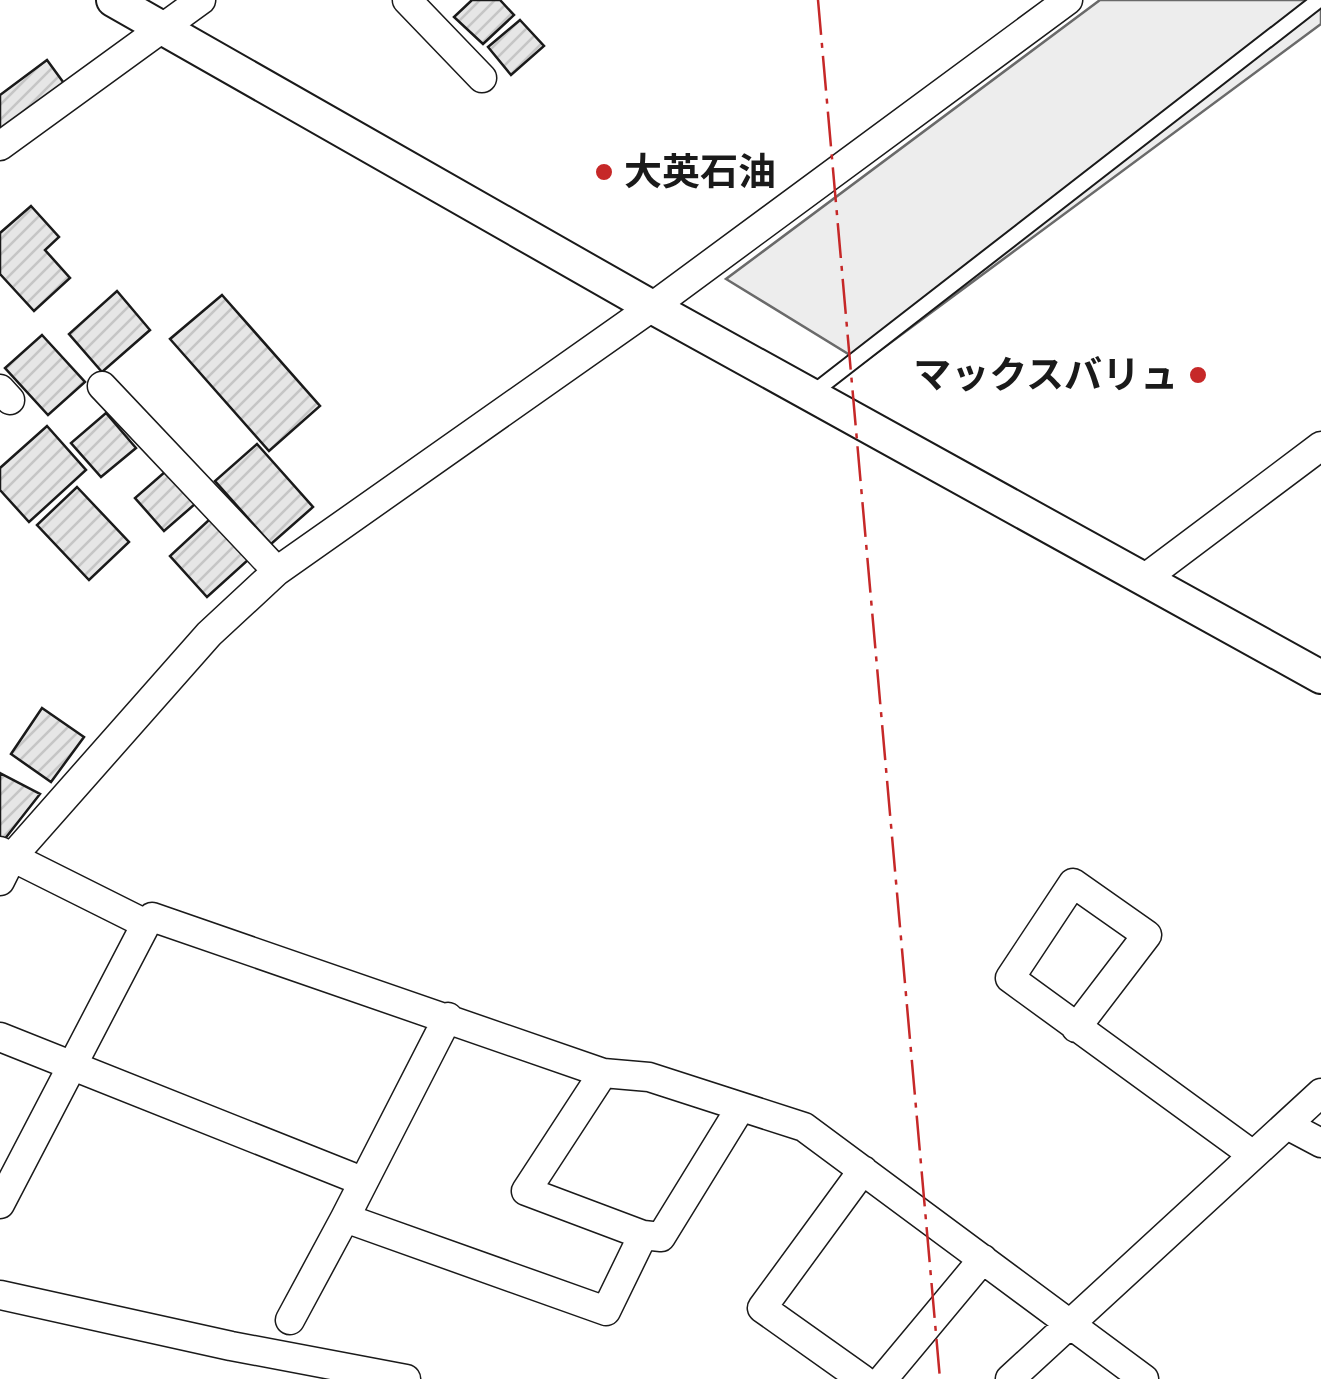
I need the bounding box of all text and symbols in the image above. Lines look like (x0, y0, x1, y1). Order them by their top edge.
place label: 大英石油 (624, 146, 776, 193)
marker: 大英石油 (593, 161, 615, 183)
place label: マックスバリュ (913, 349, 1178, 396)
marker: マックスバリュ (1187, 364, 1209, 386)

